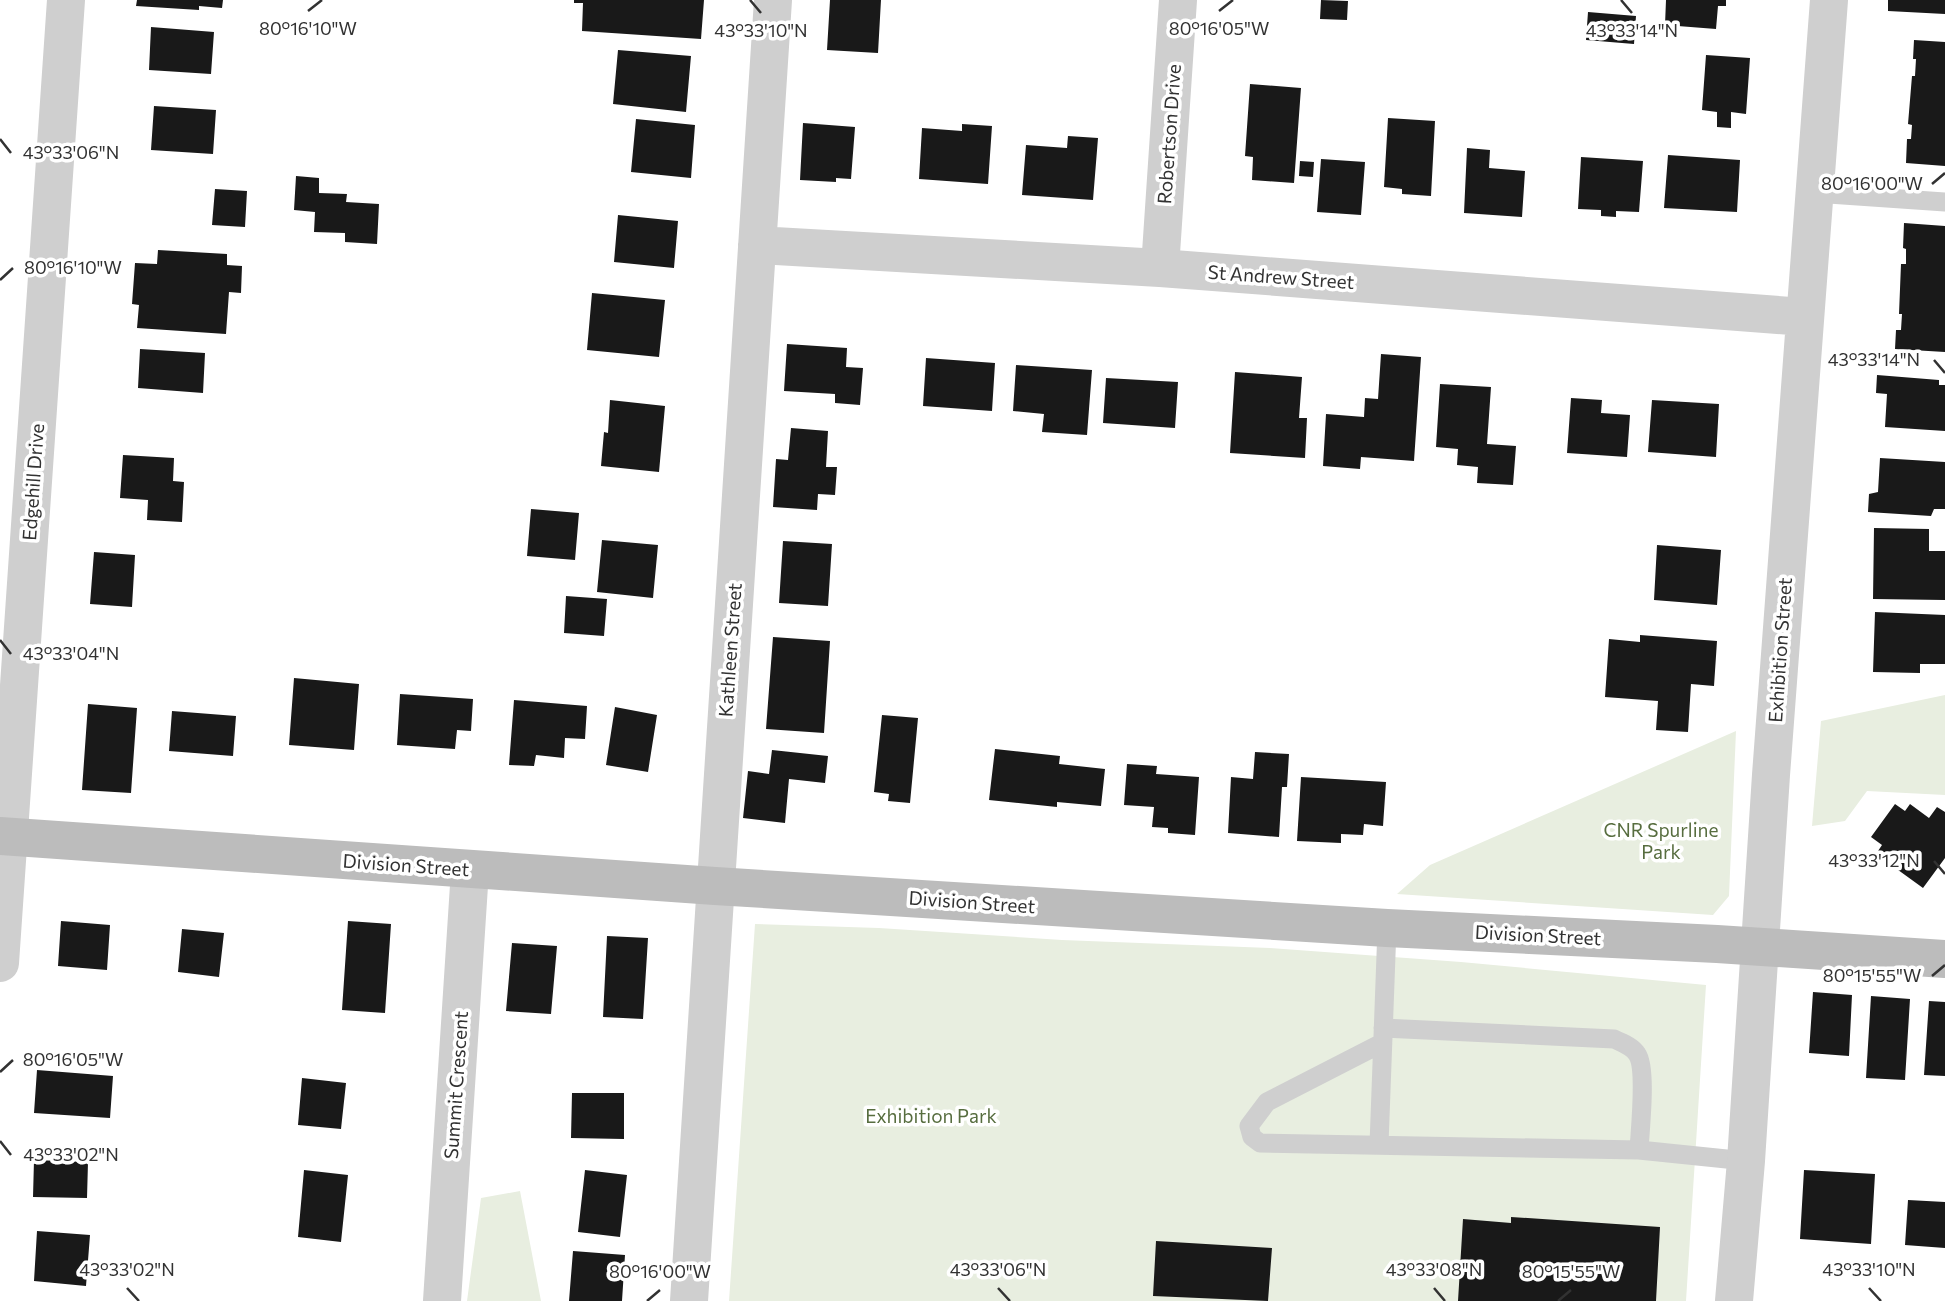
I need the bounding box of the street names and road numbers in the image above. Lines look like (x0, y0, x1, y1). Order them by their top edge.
street label: Robertson Drive (1152, 63, 1185, 205)
street label: St Andrew Street (1207, 260, 1355, 293)
street label: Edgehill Drive (17, 423, 48, 541)
street label: Exhibition Street (1763, 576, 1796, 723)
street label: Kathleen Street (713, 582, 746, 718)
street label: Division Street (342, 849, 470, 880)
street label: Division Street (908, 886, 1036, 917)
street label: Division Street (1474, 920, 1602, 949)
street label: Summit Crescent (439, 1010, 472, 1160)

